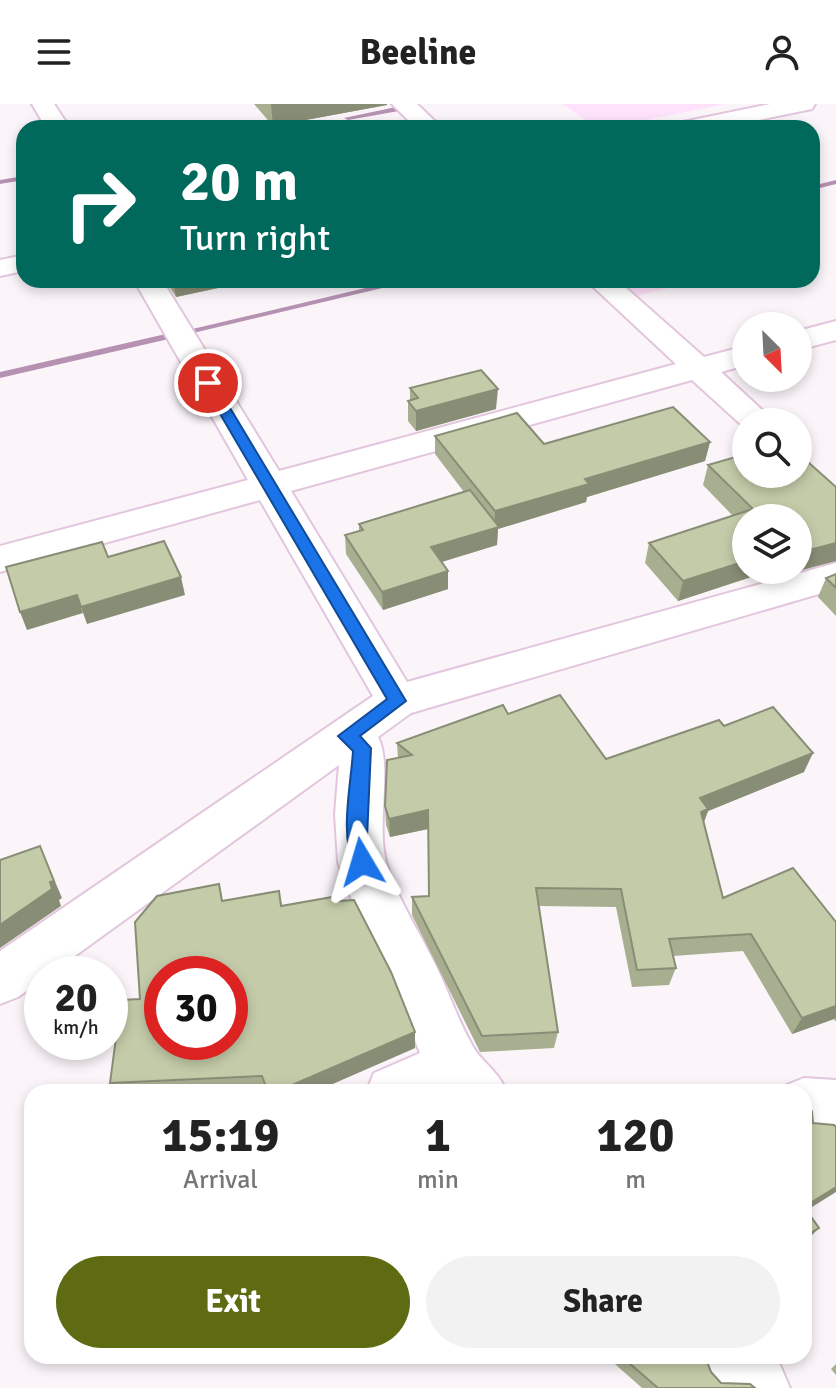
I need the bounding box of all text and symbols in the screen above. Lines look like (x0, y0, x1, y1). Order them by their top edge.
icon: menu (32, 30, 76, 74)
text: Beeline (360, 30, 476, 75)
icon: person (760, 30, 804, 74)
text: 20 m (180, 147, 298, 216)
icon: right (48, 152, 152, 256)
text: Turn right (180, 216, 330, 261)
north arrow (732, 312, 812, 392)
map controls (732, 312, 812, 584)
pin (174, 349, 242, 417)
icon: arrive (186, 361, 230, 405)
button: search (732, 408, 812, 488)
button: layers (732, 504, 812, 584)
position arrow (320, 820, 404, 904)
speed limit sign: 30 (144, 956, 248, 1060)
text: 20 (54, 973, 98, 1023)
text: km/h (53, 1015, 99, 1040)
text: 15:19 (162, 1106, 279, 1165)
text: 1 (425, 1106, 451, 1165)
text: 120 (597, 1106, 674, 1165)
text: Arrival (183, 1164, 258, 1196)
text: min (417, 1164, 459, 1196)
text: m (625, 1164, 646, 1196)
button: Exit (56, 1256, 410, 1348)
button: Share (426, 1256, 780, 1348)

